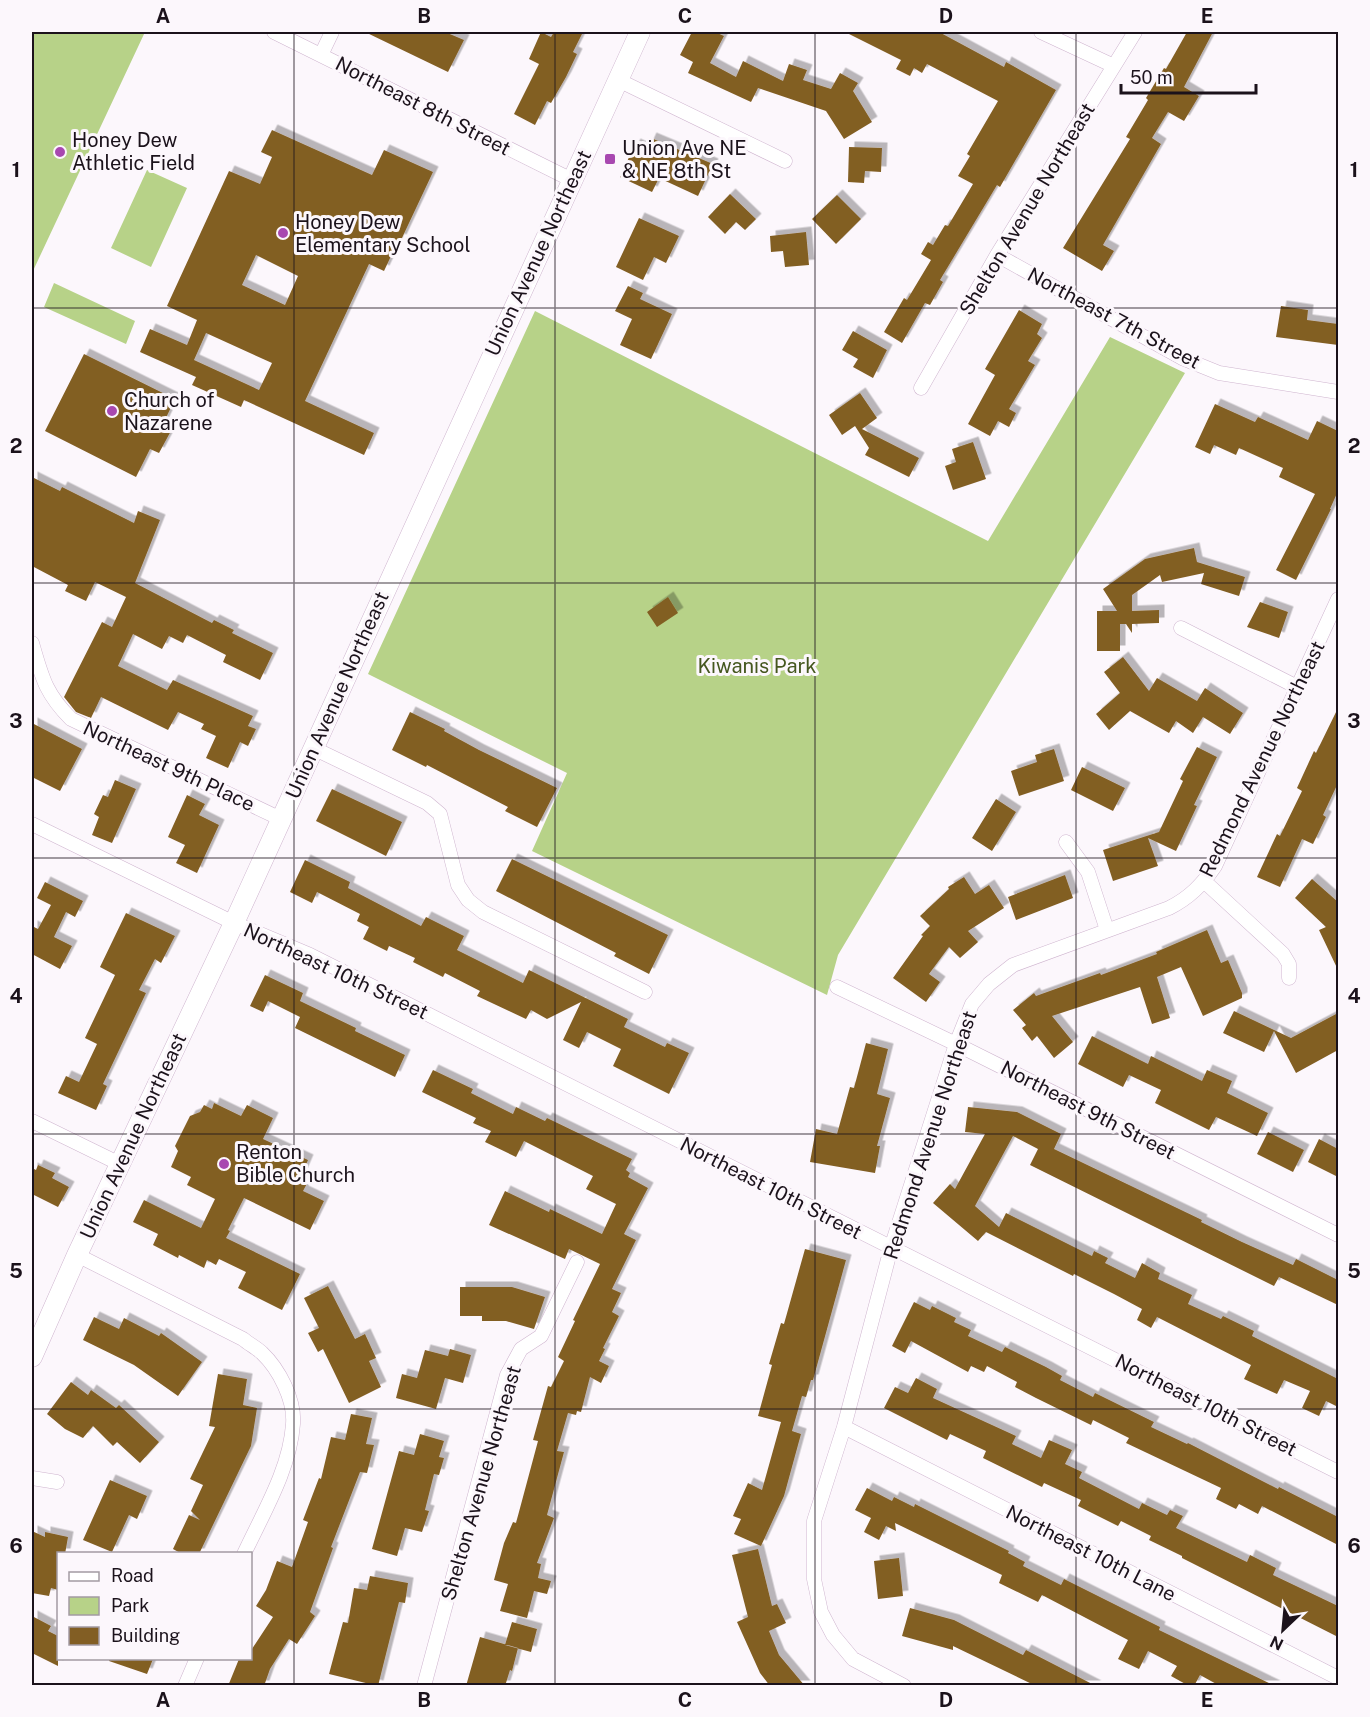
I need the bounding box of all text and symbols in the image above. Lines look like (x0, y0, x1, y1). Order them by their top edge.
text: A (156, 4, 170, 28)
text: B (417, 4, 431, 28)
text: C (678, 4, 692, 28)
text: D (939, 4, 953, 28)
text: E (1201, 4, 1213, 28)
street label: Northeast 8th Street (331, 51, 515, 161)
scale bar (1121, 57, 1256, 95)
text: 50 m (1130, 67, 1173, 88)
street label: Shelton Avenue Northeast (954, 99, 1100, 319)
place label: Honey Dew Athletic Field (72, 128, 195, 175)
place label: Union Ave NE & NE 8th St (622, 136, 747, 183)
marker: Honey Dew Athletic Field (53, 145, 67, 159)
street label: Union Avenue Northeast (480, 146, 596, 360)
marker: Union Ave NE & NE 8th St (603, 152, 617, 166)
text: 1 (12, 158, 20, 182)
text: 1 (1350, 158, 1358, 182)
place label: Honey Dew Elementary School (295, 210, 470, 257)
marker: Honey Dew Elementary School (276, 226, 290, 240)
street label: Northeast 7th Street (1023, 262, 1205, 374)
place label: Church of Nazarene (124, 388, 214, 435)
marker: Church of Nazarene (105, 404, 119, 418)
text: 2 (10, 434, 22, 458)
text: 2 (1348, 434, 1360, 458)
street label: Union Avenue Northeast (280, 588, 394, 802)
street label: Redmond Avenue Northeast (1194, 637, 1330, 881)
park label: Kiwanis Park (697, 654, 817, 678)
text: 3 (9, 709, 23, 733)
text: 3 (1347, 709, 1361, 733)
street label: Northeast 9th Place (79, 716, 259, 816)
street label: Northeast 10th Street (240, 918, 432, 1024)
text: 4 (9, 984, 23, 1008)
text: 4 (1347, 984, 1361, 1008)
street label: Redmond Avenue Northeast (878, 1008, 982, 1262)
street label: Union Avenue Northeast (75, 1029, 191, 1243)
street label: Northeast 9th Street (997, 1056, 1179, 1164)
street label: Northeast 10th Street (676, 1132, 866, 1244)
place label: Renton Bible Church (236, 1140, 355, 1187)
marker: Renton Bible Church (217, 1157, 231, 1171)
text: 5 (9, 1259, 23, 1283)
text: 5 (1347, 1259, 1361, 1283)
street label: Northeast 10th Street (1111, 1349, 1301, 1461)
street label: Shelton Avenue Northeast (436, 1363, 526, 1603)
street label: Northeast 10th Lane (1002, 1500, 1180, 1606)
text: 6 (9, 1534, 23, 1558)
text: 6 (1347, 1534, 1361, 1558)
legend (57, 1552, 252, 1660)
text: Road (111, 1565, 154, 1586)
text: Park (111, 1595, 149, 1616)
north arrow (1253, 1600, 1313, 1660)
text: Building (111, 1625, 180, 1646)
text: N (1267, 1632, 1286, 1654)
text: A (156, 1688, 170, 1712)
text: B (417, 1688, 431, 1712)
text: C (678, 1688, 692, 1712)
text: D (939, 1688, 953, 1712)
text: E (1201, 1688, 1213, 1712)

